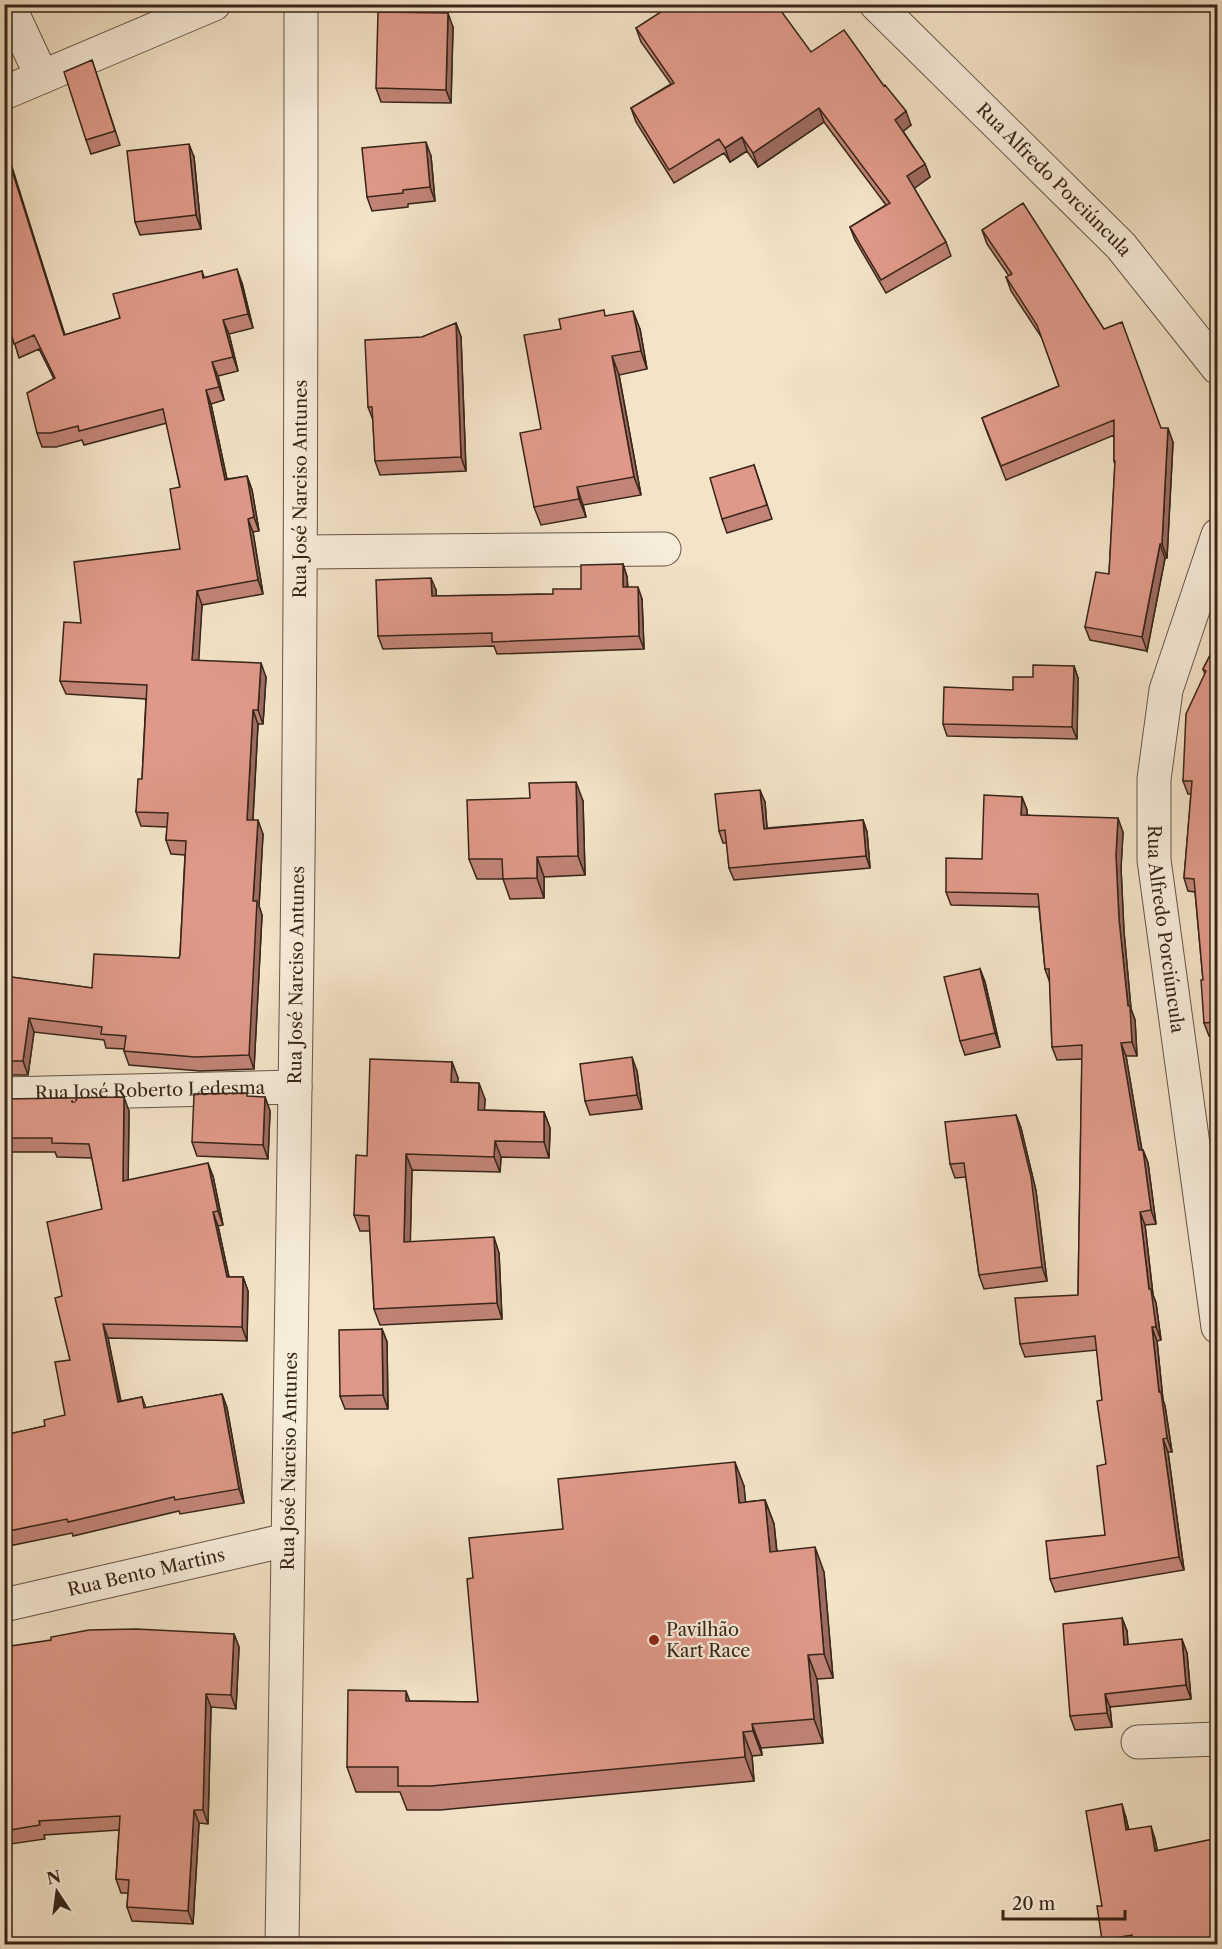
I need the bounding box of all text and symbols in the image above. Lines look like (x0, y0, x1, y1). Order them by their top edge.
street label: Rua Alfredo Porciúncula (972, 98, 1136, 261)
street label: Rua José Narciso Antunes (289, 380, 312, 599)
street label: Rua Alfredo Porciúncula (1143, 825, 1189, 1035)
street label: Rua José Narciso Antunes (284, 866, 309, 1085)
street label: Rua José Roberto Ledesma (35, 1077, 266, 1104)
street label: Rua José Narciso Antunes (277, 1352, 302, 1571)
street label: Rua Bento Martins (66, 1544, 227, 1601)
place label: Pavilhão Kart Race (666, 1619, 750, 1662)
marker: Pavilhão Kart Race (647, 1633, 661, 1647)
north arrow (27, 1862, 87, 1922)
text: N (45, 1866, 63, 1889)
scale bar (1003, 1883, 1124, 1921)
text: 20 m (1012, 1893, 1056, 1915)

